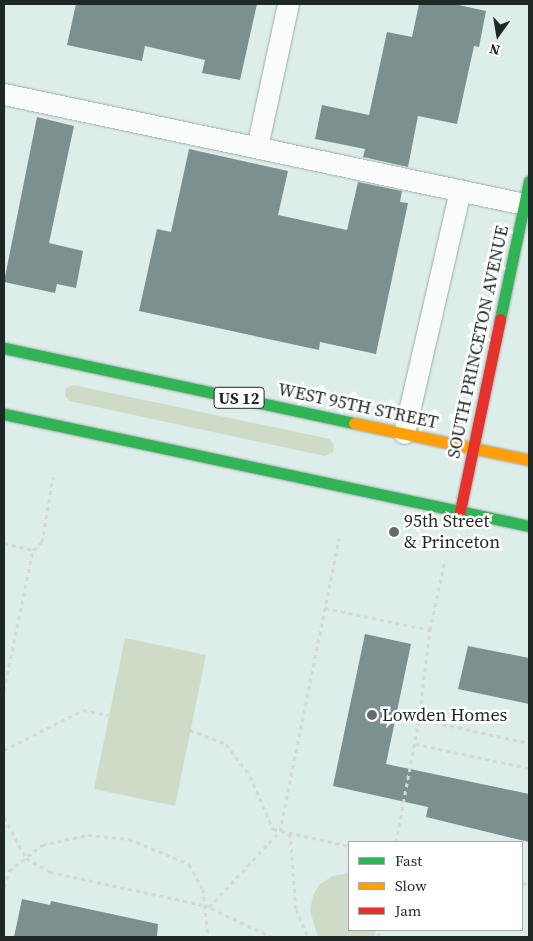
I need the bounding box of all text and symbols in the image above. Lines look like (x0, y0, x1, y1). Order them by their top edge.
north arrow (473, 10, 523, 60)
text: N (487, 39, 502, 61)
street label: SOUTH PRINCETON AVENUE (443, 224, 513, 460)
street label: WEST 95TH STREET (276, 378, 440, 434)
road number: US 12 (213, 384, 265, 412)
place label: 95th Street & Princeton (404, 511, 500, 554)
marker: 95th Street & Princeton (388, 526, 400, 538)
place label: Lowden Homes (382, 704, 507, 726)
marker: Lowden Homes (366, 709, 378, 721)
legend (348, 841, 523, 931)
text: Fast (395, 850, 422, 871)
text: Slow (395, 875, 427, 896)
text: Jam (395, 900, 421, 921)

